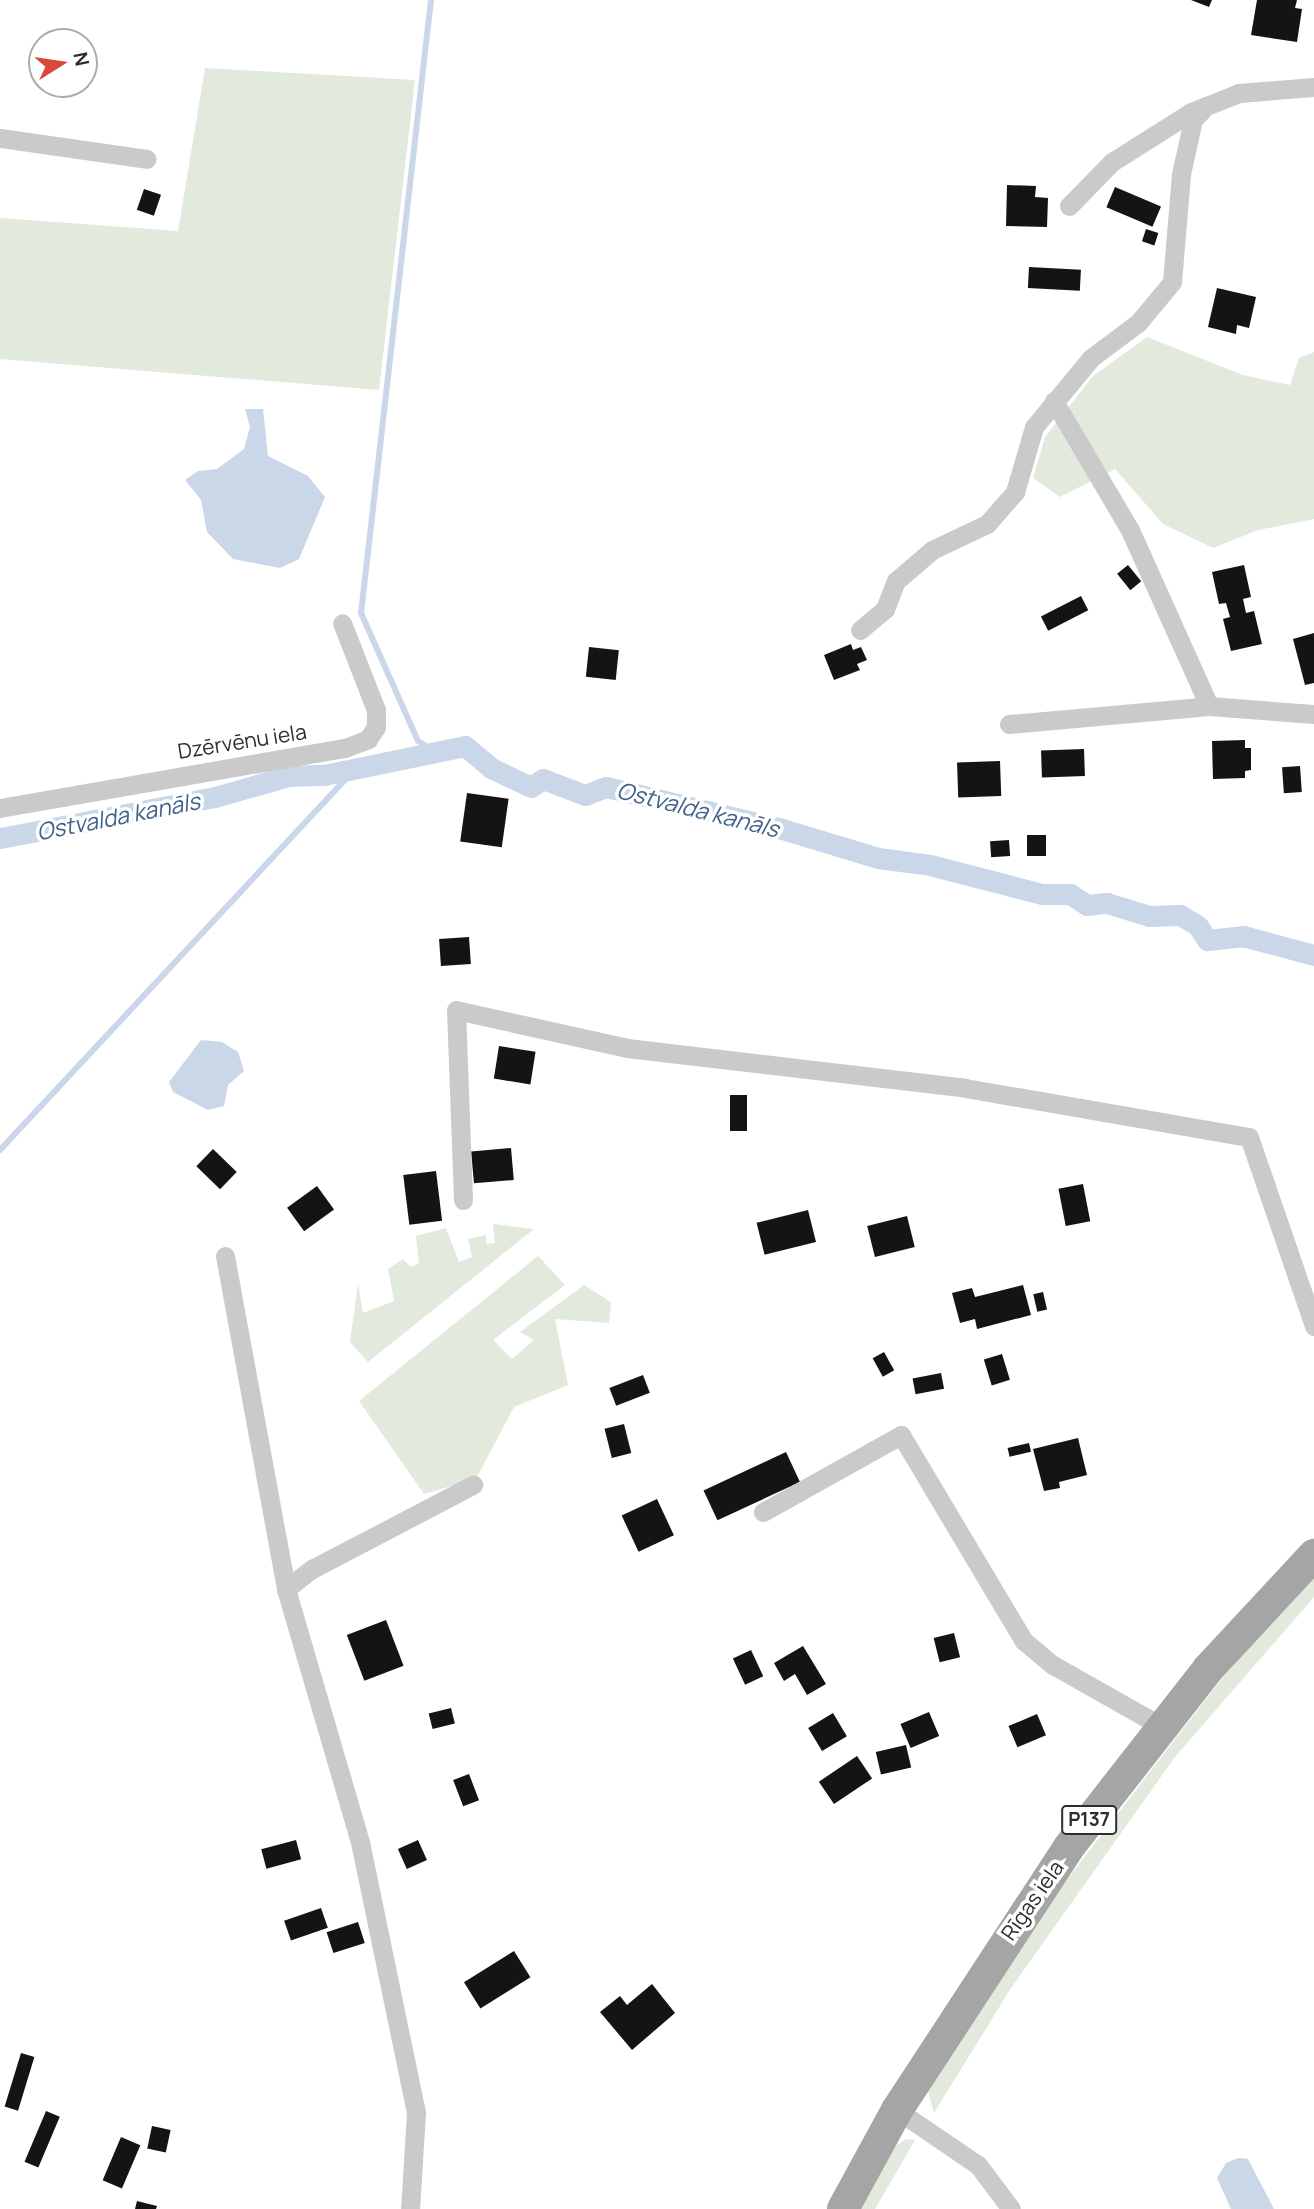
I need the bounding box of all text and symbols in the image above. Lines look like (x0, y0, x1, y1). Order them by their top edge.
north arrow (28, 28, 98, 98)
text: N (67, 50, 96, 68)
street label: Dzērvēnu iela (176, 718, 308, 764)
water label: Ostvalda kanāls (614, 776, 782, 842)
water label: Ostvalda kanāls (34, 787, 202, 845)
road number: P137 (1061, 1804, 1117, 1836)
street label: Rīgas iela (996, 1855, 1068, 1945)

